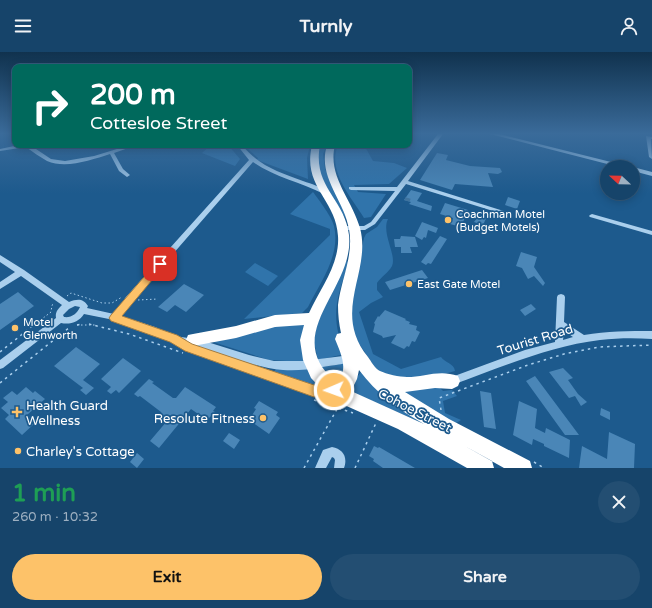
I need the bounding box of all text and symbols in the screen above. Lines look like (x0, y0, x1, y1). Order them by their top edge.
icon: menu (12, 15, 34, 37)
text: Turnly (300, 15, 352, 37)
icon: person (618, 15, 640, 37)
text: 200 m (90, 78, 176, 112)
icon: right (24, 80, 76, 132)
text: Cottesloe Street (90, 112, 227, 134)
north arrow (600, 160, 640, 200)
map controls (600, 160, 640, 200)
place label: Coachman Motel (Budget Motels) (456, 208, 545, 234)
marker: Coachman Motel (Budget Motels) (443, 215, 453, 225)
pin (143, 247, 177, 281)
icon: arrive (149, 253, 171, 275)
place label: East Gate Motel (417, 278, 500, 291)
marker: East Gate Motel (404, 279, 414, 289)
place label: Motel Glenworth (23, 316, 77, 342)
street label: Tourist Road (496, 321, 575, 359)
marker: Motel Glenworth (10, 323, 20, 333)
position arrow (313, 369, 355, 411)
street label: Cohoe Street (375, 386, 454, 436)
place label: Health Guard Wellness (26, 398, 108, 429)
marker: Health Guard Wellness (11, 406, 23, 418)
place label: Resolute Fitness (154, 411, 255, 427)
marker: Resolute Fitness (258, 413, 268, 423)
place label: Charley's Cottage (26, 444, 135, 460)
marker: Charley's Cottage (13, 446, 23, 456)
text: 1 min (12, 479, 76, 508)
button: close (598, 481, 640, 523)
text: 260 m · 10:32 (12, 509, 98, 525)
button: Exit (12, 554, 322, 600)
button: Share (330, 554, 640, 600)

